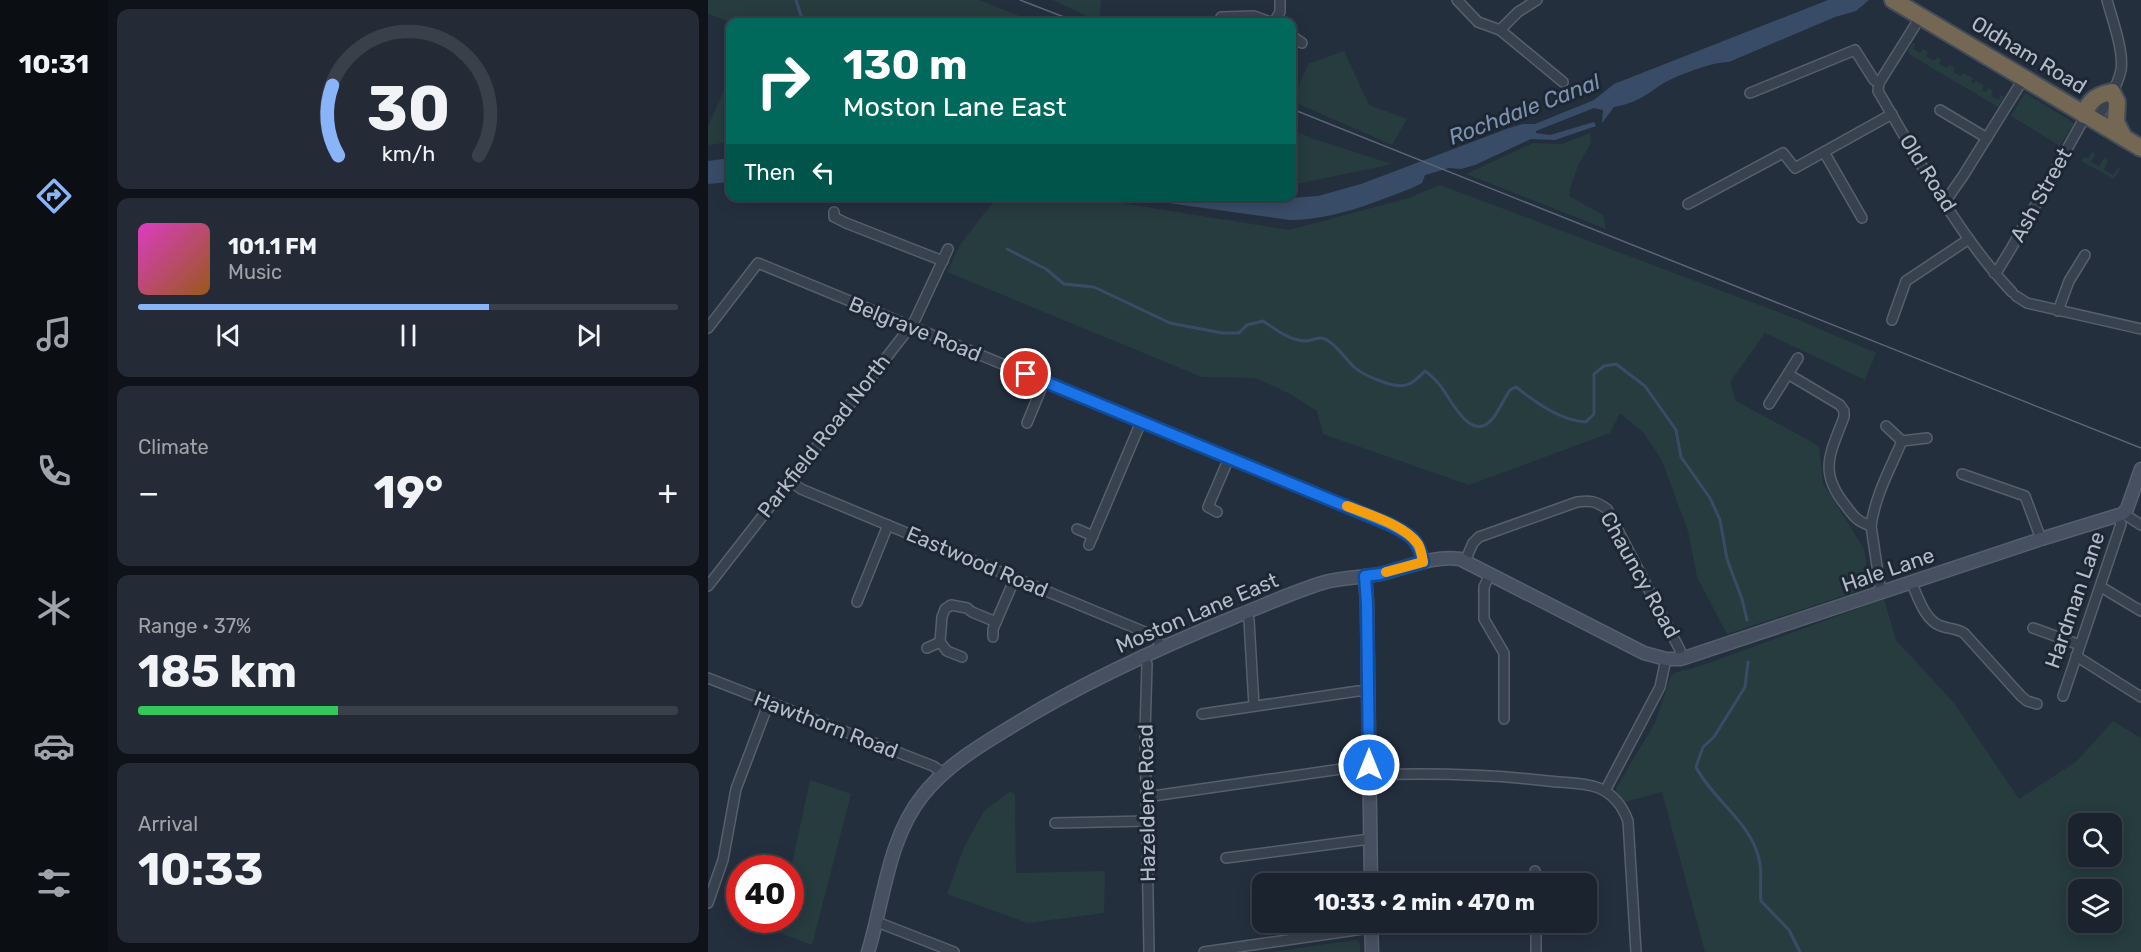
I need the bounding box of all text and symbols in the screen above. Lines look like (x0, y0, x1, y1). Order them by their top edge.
street label: Oldham Road (1967, 10, 2091, 99)
text: 130 m (843, 40, 968, 90)
icon: right (744, 42, 822, 120)
text: 10:31 (19, 48, 89, 80)
water label: Rochdale Canal (1444, 68, 1605, 151)
text: 30 (366, 72, 450, 146)
text: Moston Lane East (843, 91, 1067, 123)
street label: Old Road (1895, 129, 1962, 216)
text: km/h (381, 141, 435, 166)
street label: Ash Street (2005, 143, 2077, 246)
icon: left (807, 156, 840, 189)
text: Then (744, 159, 795, 186)
icon: directions (33, 175, 75, 217)
text: 101.1 FM (228, 233, 317, 260)
text: Music (228, 260, 282, 284)
street label: Belgrave Road (845, 291, 985, 366)
icon: music (33, 313, 75, 355)
icon: previous (212, 319, 245, 352)
icon: pause (392, 319, 425, 352)
icon: next (572, 319, 605, 352)
pin (1000, 348, 1051, 399)
street label: Parkfield Road North (752, 349, 895, 522)
icon: arrive (1009, 357, 1042, 390)
text: Climate (138, 435, 209, 459)
icon: phone (33, 450, 75, 492)
text: 19° (374, 466, 443, 519)
text: − (138, 473, 159, 512)
text: + (657, 473, 678, 512)
street label: Chauncy Road (1595, 507, 1686, 642)
street label: Eastwood Road (903, 520, 1052, 603)
street label: Hardman Lane (2039, 528, 2110, 671)
street label: Hale Lane (1838, 542, 1938, 597)
street label: Moston Lane East (1112, 567, 1282, 658)
icon: climate (33, 587, 75, 629)
text: Range · 37% (138, 614, 251, 638)
text: 185 km (138, 645, 297, 698)
street label: Hawthorn Road (751, 686, 902, 763)
street label: Hazeldene Road (1133, 724, 1160, 882)
icon: car (33, 725, 75, 767)
position arrow (1337, 733, 1401, 797)
text: Arrival (138, 812, 198, 836)
map controls (2068, 813, 2122, 933)
button: search (2068, 813, 2122, 867)
text: 10:33 (138, 843, 263, 896)
speed limit sign: 40 (726, 855, 804, 933)
icon: filters (33, 862, 75, 904)
button: layers (2068, 879, 2122, 933)
text: 10:33 · 2 min · 470 m (1314, 889, 1535, 916)

